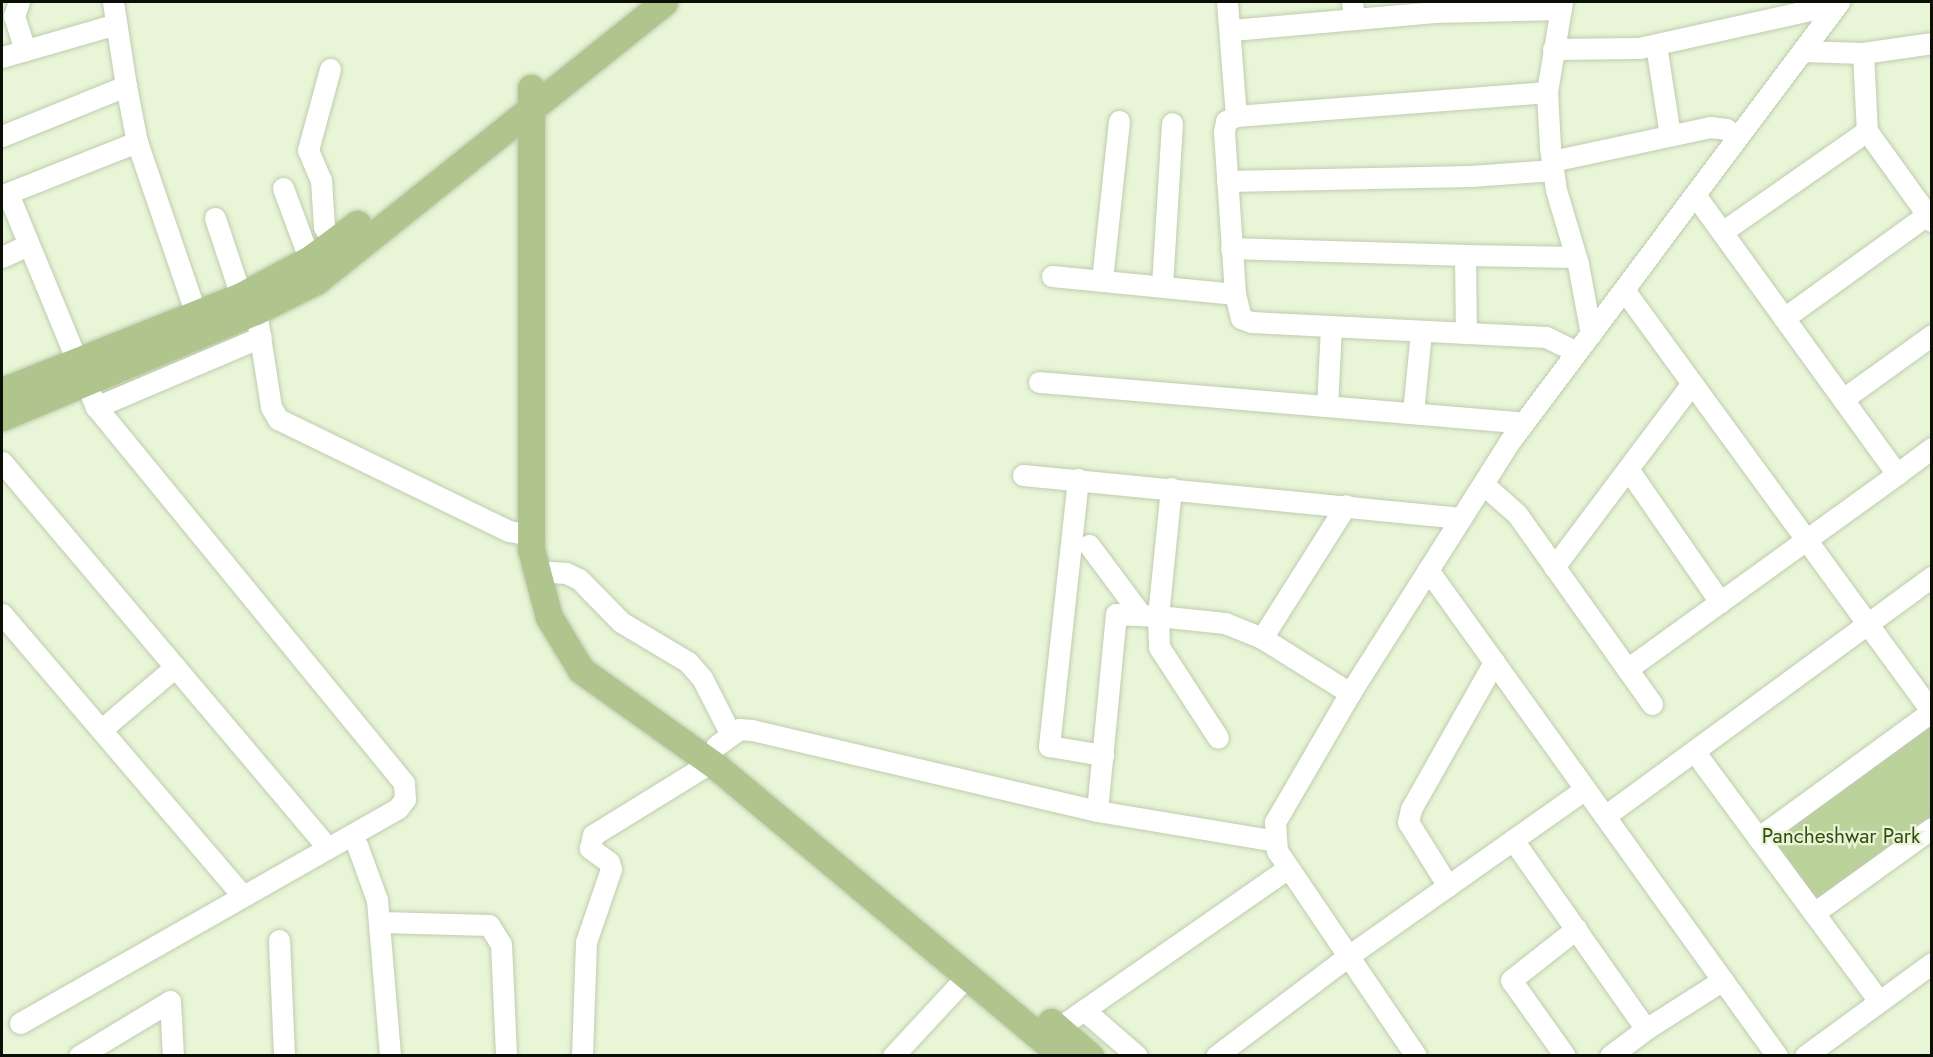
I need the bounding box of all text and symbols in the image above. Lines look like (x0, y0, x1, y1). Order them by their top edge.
park label: Pancheshwar Park (1762, 823, 1920, 849)

